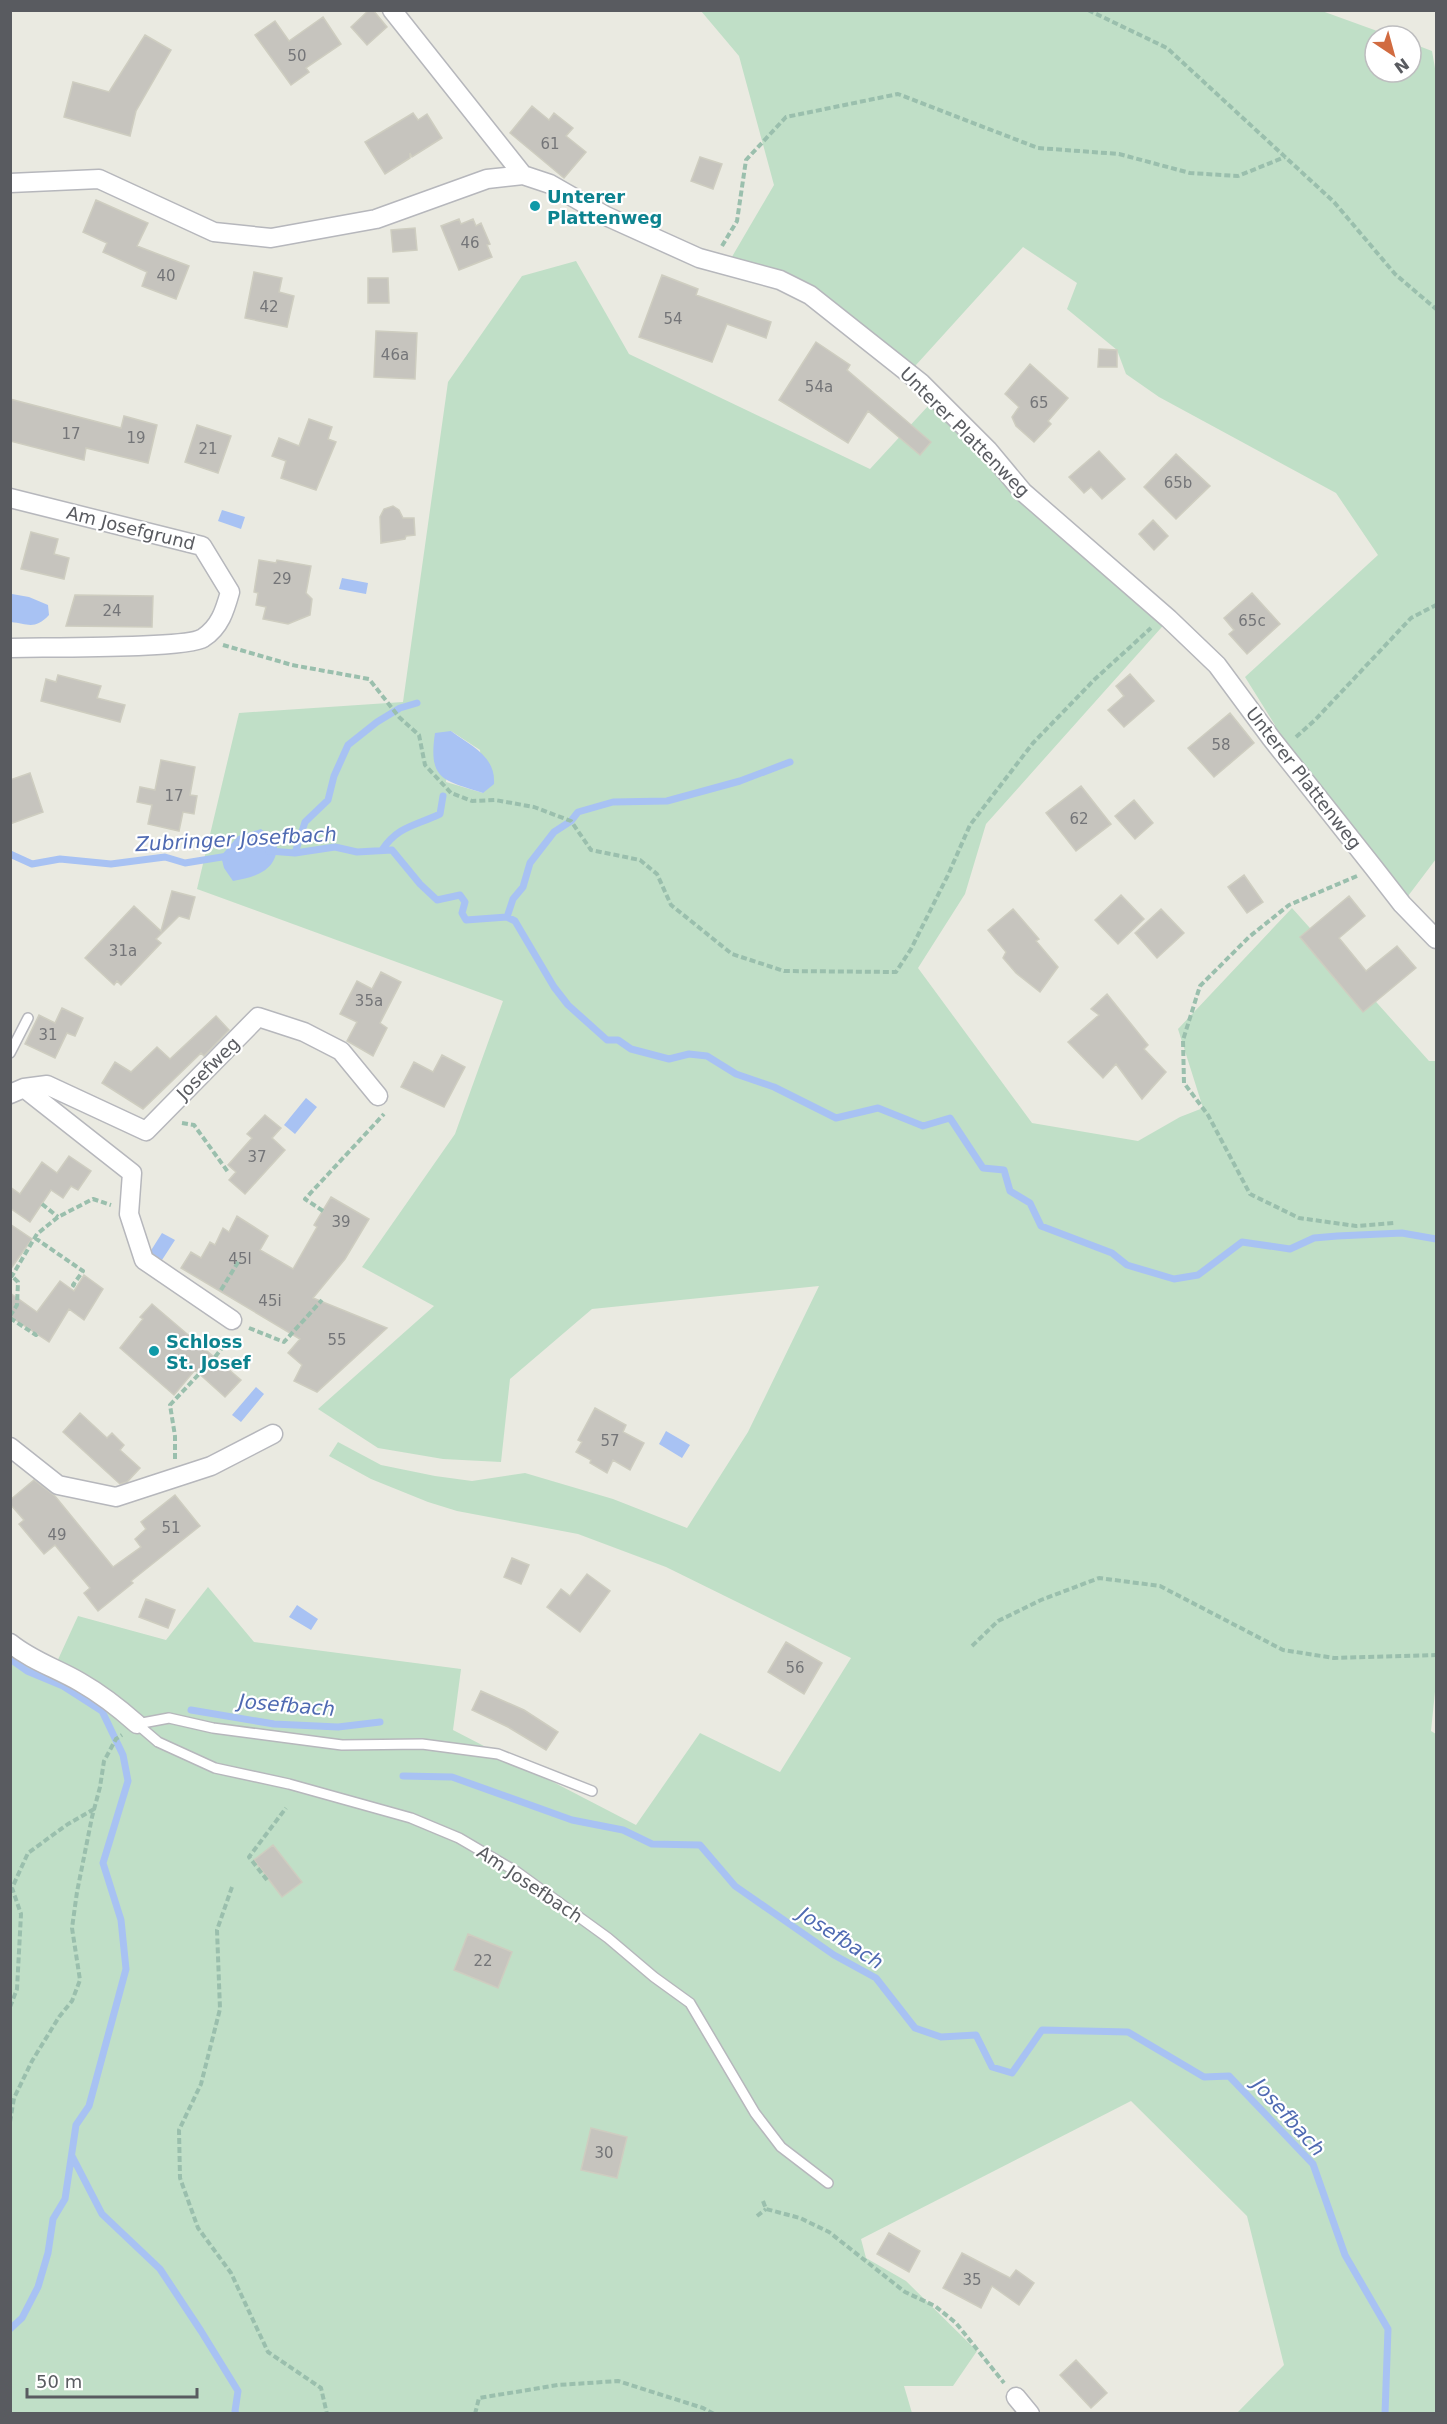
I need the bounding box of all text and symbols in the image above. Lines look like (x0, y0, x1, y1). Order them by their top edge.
north arrow (1363, 24, 1423, 84)
house number: 50 (287, 47, 307, 65)
text: N (1391, 54, 1413, 77)
house number: 61 (540, 135, 560, 153)
place label: Unterer Plattenweg (547, 186, 662, 228)
marker: Unterer Plattenweg (528, 199, 542, 213)
house number: 46 (460, 234, 480, 252)
house number: 40 (156, 267, 176, 285)
house number: 42 (259, 298, 279, 316)
house number: 54 (663, 310, 683, 328)
house number: 46a (381, 346, 409, 364)
street label: Unterer Plattenweg (896, 363, 1034, 501)
house number: 54a (805, 378, 833, 396)
house number: 65 (1029, 394, 1049, 412)
house number: 17 (61, 425, 81, 443)
house number: 19 (126, 429, 146, 447)
house number: 21 (198, 440, 218, 458)
house number: 65b (1164, 474, 1192, 492)
street label: Am Josefgrund (65, 502, 197, 554)
house number: 29 (272, 570, 292, 588)
house number: 24 (102, 602, 122, 620)
house number: 65c (1238, 612, 1266, 630)
street label: Unterer Plattenweg (1242, 703, 1366, 853)
house number: 58 (1211, 736, 1231, 754)
house number: 17 (164, 787, 184, 805)
house number: 62 (1069, 810, 1089, 828)
water label: Zubringer Josefbach (134, 822, 337, 856)
house number: 31a (109, 942, 137, 960)
house number: 35a (355, 992, 383, 1010)
house number: 31 (38, 1026, 58, 1044)
street label: Josefweg (172, 1032, 244, 1104)
house number: 37 (247, 1148, 267, 1166)
house number: 39 (331, 1213, 351, 1231)
house number: 45l (228, 1250, 252, 1268)
house number: 45i (258, 1292, 282, 1310)
place label: Schloss St. Josef (166, 1331, 251, 1373)
house number: 55 (327, 1331, 347, 1349)
marker: Schloss St. Josef (147, 1344, 161, 1358)
house number: 57 (600, 1432, 620, 1450)
house number: 51 (161, 1519, 181, 1537)
house number: 49 (47, 1526, 67, 1544)
house number: 56 (785, 1659, 805, 1677)
water label: Josefbach (234, 1688, 336, 1721)
street label: Am Josefbach (473, 1841, 587, 1927)
water label: Josefbach (791, 1899, 888, 1974)
house number: 22 (473, 1952, 493, 1970)
water label: Josefbach (1245, 2070, 1330, 2161)
house number: 30 (594, 2144, 614, 2162)
house number: 35 (962, 2271, 982, 2289)
scale bar (27, 2361, 196, 2399)
text: 50 m (36, 2371, 82, 2392)

